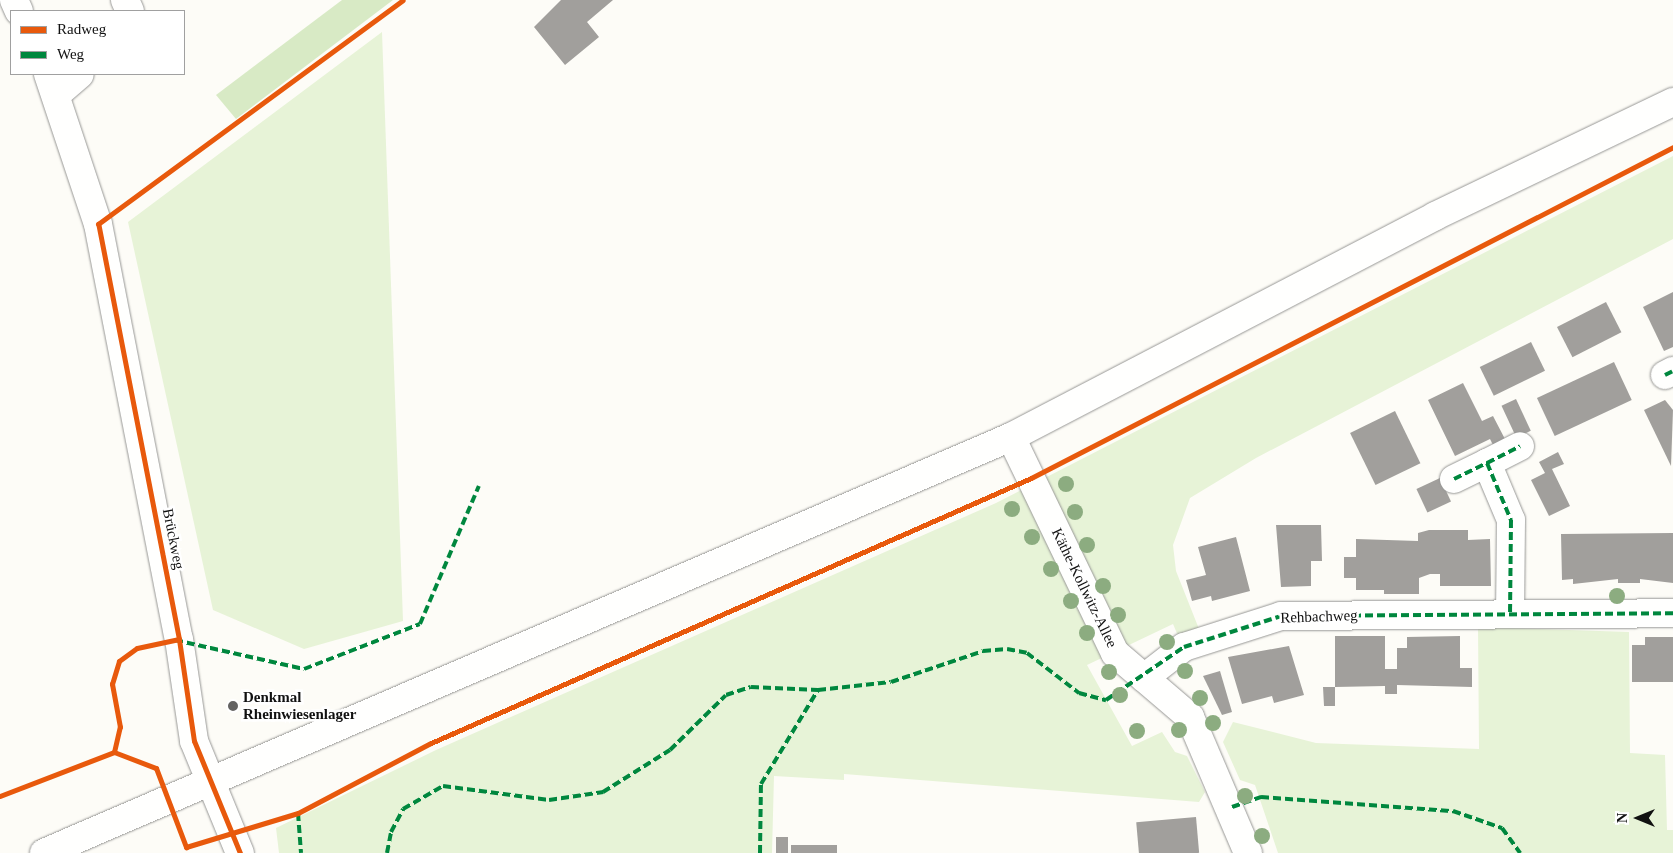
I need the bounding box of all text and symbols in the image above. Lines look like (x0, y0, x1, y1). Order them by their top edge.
legend (10, 10, 185, 75)
text: Radweg (57, 21, 106, 37)
text: Weg (57, 46, 84, 62)
street label: Brückweg (158, 507, 188, 571)
street label: Käthe-Kollwitz-Allee (1047, 525, 1121, 651)
street label: Rehbachweg (1280, 607, 1358, 627)
place label: Denkmal Rheinwiesenlager (243, 688, 356, 723)
marker: Denkmal Rheinwiesenlager (227, 700, 239, 712)
north arrow (1613, 793, 1663, 843)
text: N (1615, 813, 1630, 823)

